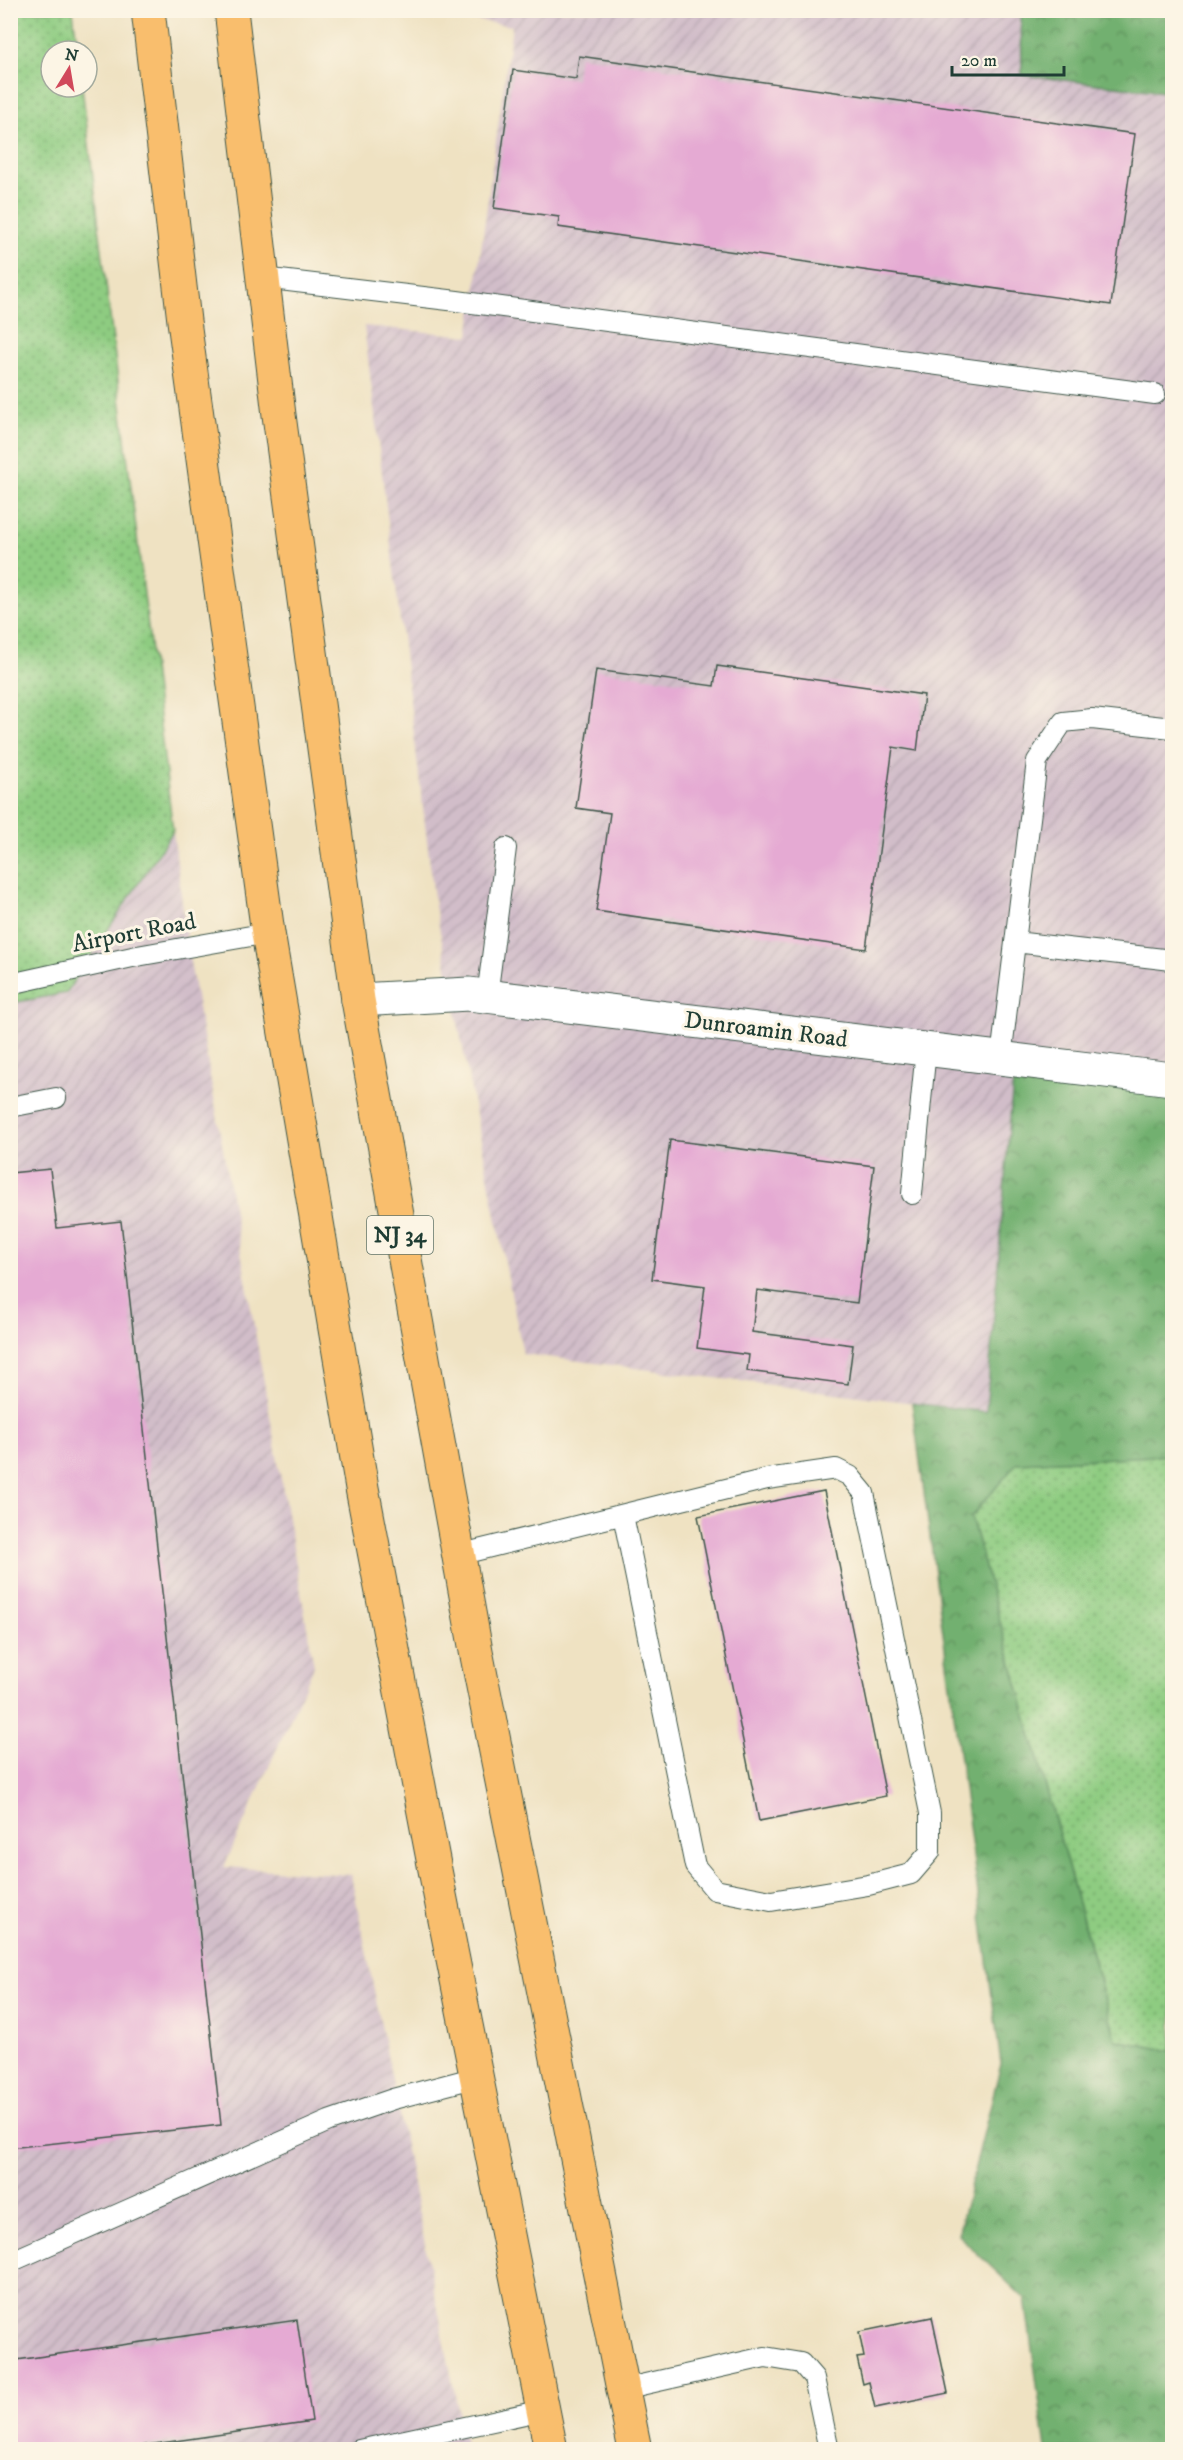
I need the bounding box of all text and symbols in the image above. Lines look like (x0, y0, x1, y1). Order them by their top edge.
north arrow (39, 39, 99, 99)
scale bar (952, 39, 1064, 77)
text: N (63, 44, 80, 66)
text: 20 m (961, 50, 997, 72)
street label: Airport Road (70, 906, 198, 960)
street label: Dunroamin Road (683, 1005, 849, 1055)
road number: NJ 34 (367, 1216, 433, 1254)

